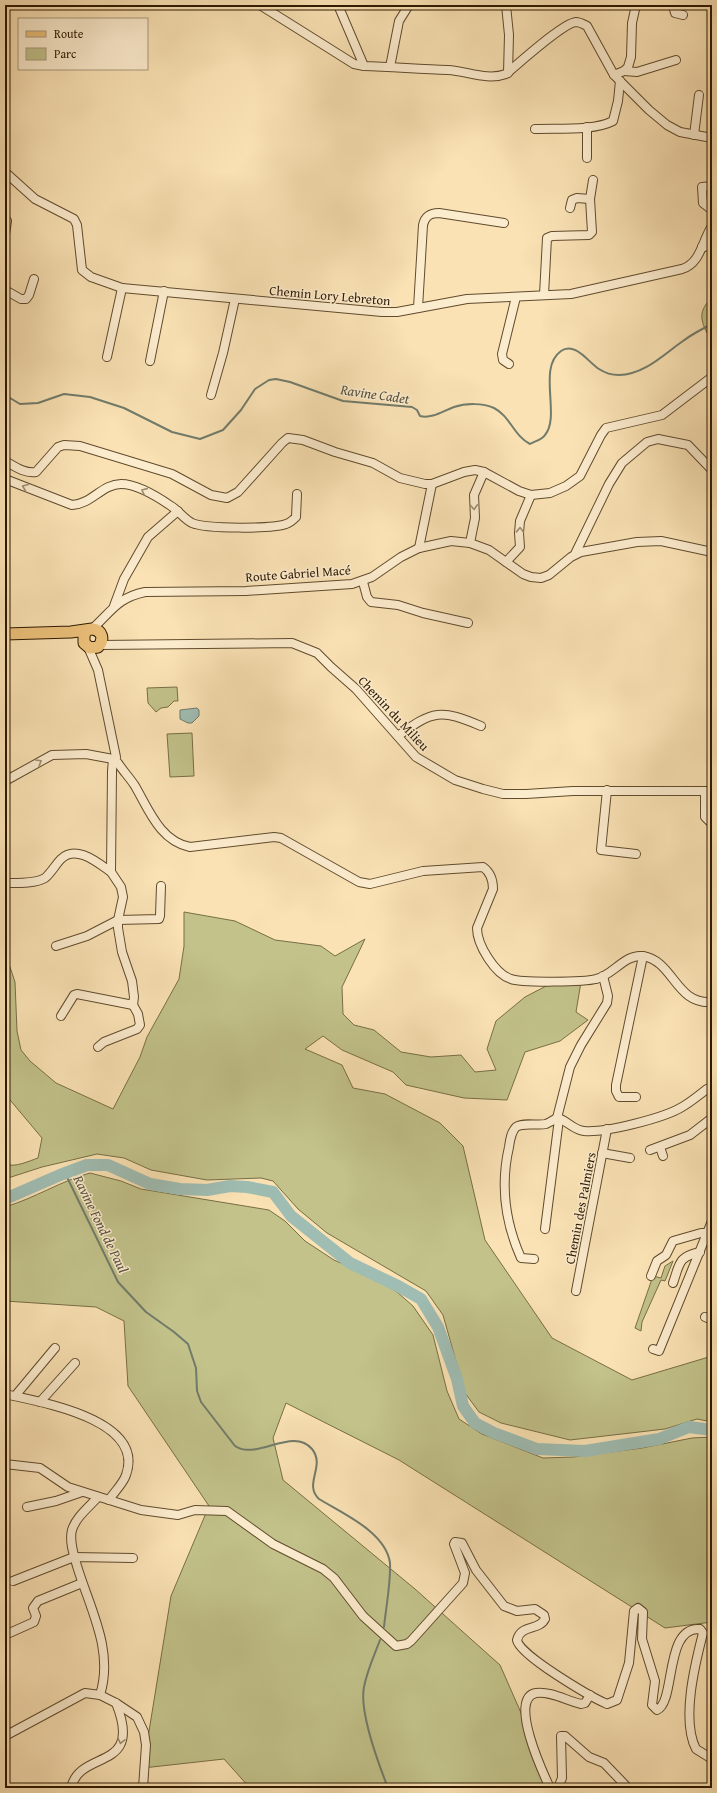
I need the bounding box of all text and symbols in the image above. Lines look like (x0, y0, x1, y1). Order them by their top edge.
legend (18, 18, 148, 70)
text: Route (54, 25, 84, 42)
text: Parc (54, 45, 77, 62)
street label: Chemin Lory Lebreton (269, 281, 392, 310)
water label: Ravine Cadet (338, 379, 411, 409)
one-way arrow (21, 483, 28, 491)
one-way arrow (141, 488, 148, 496)
one-way arrow (470, 504, 478, 510)
one-way arrow (515, 527, 524, 533)
street label: Route Gabriel Macé (245, 560, 351, 587)
street label: Chemin du Milieu (354, 672, 433, 755)
one-way arrow (35, 759, 42, 767)
street label: Chemin des Palmiers (560, 1151, 601, 1266)
water label: Ravine Fond de Paul (68, 1171, 134, 1277)
one-way arrow (117, 1737, 125, 1744)

